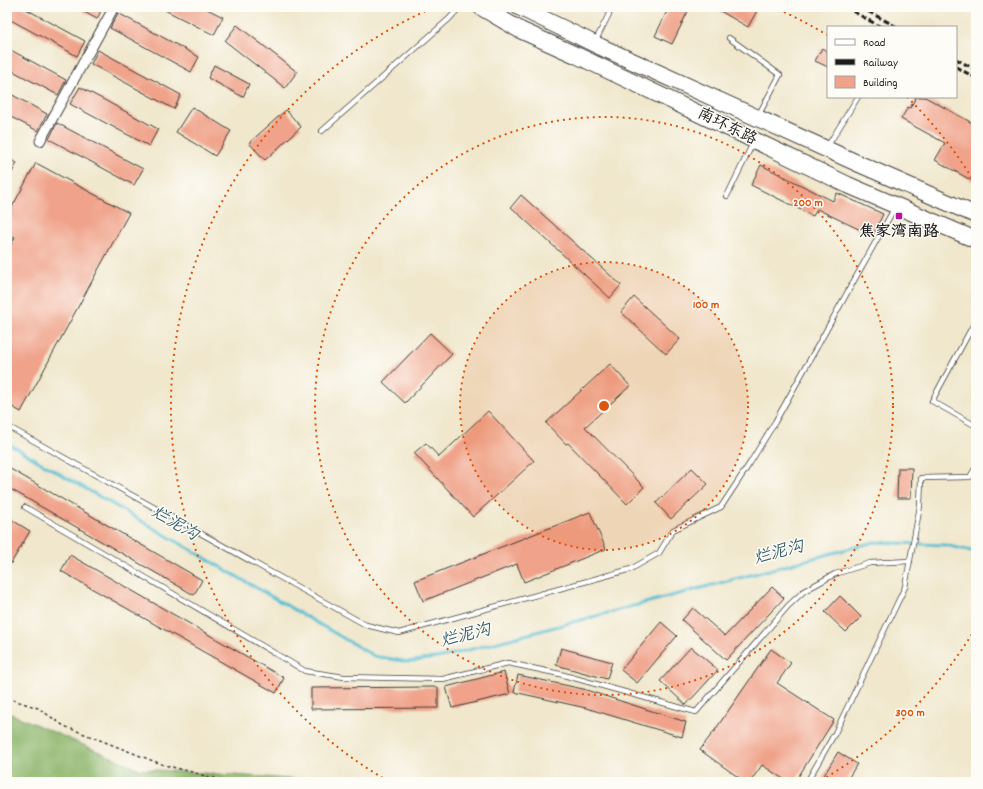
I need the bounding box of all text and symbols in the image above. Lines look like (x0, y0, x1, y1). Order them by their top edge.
legend (827, 26, 957, 98)
text: Road (863, 35, 885, 52)
text: Railway (863, 55, 899, 72)
text: Building (863, 75, 898, 92)
street label: 南环东路 (693, 103, 761, 151)
text: 200 m (793, 195, 823, 212)
marker: 焦家湾南路 (894, 211, 904, 221)
place label: 焦家湾南路 (859, 221, 939, 244)
text: 100 m (693, 297, 719, 314)
centre of rings (597, 399, 611, 413)
water label: 烂泥沟 (146, 502, 204, 549)
water label: 烂泥沟 (751, 535, 809, 572)
water label: 烂泥沟 (438, 619, 496, 655)
text: 300 m (895, 705, 925, 722)

